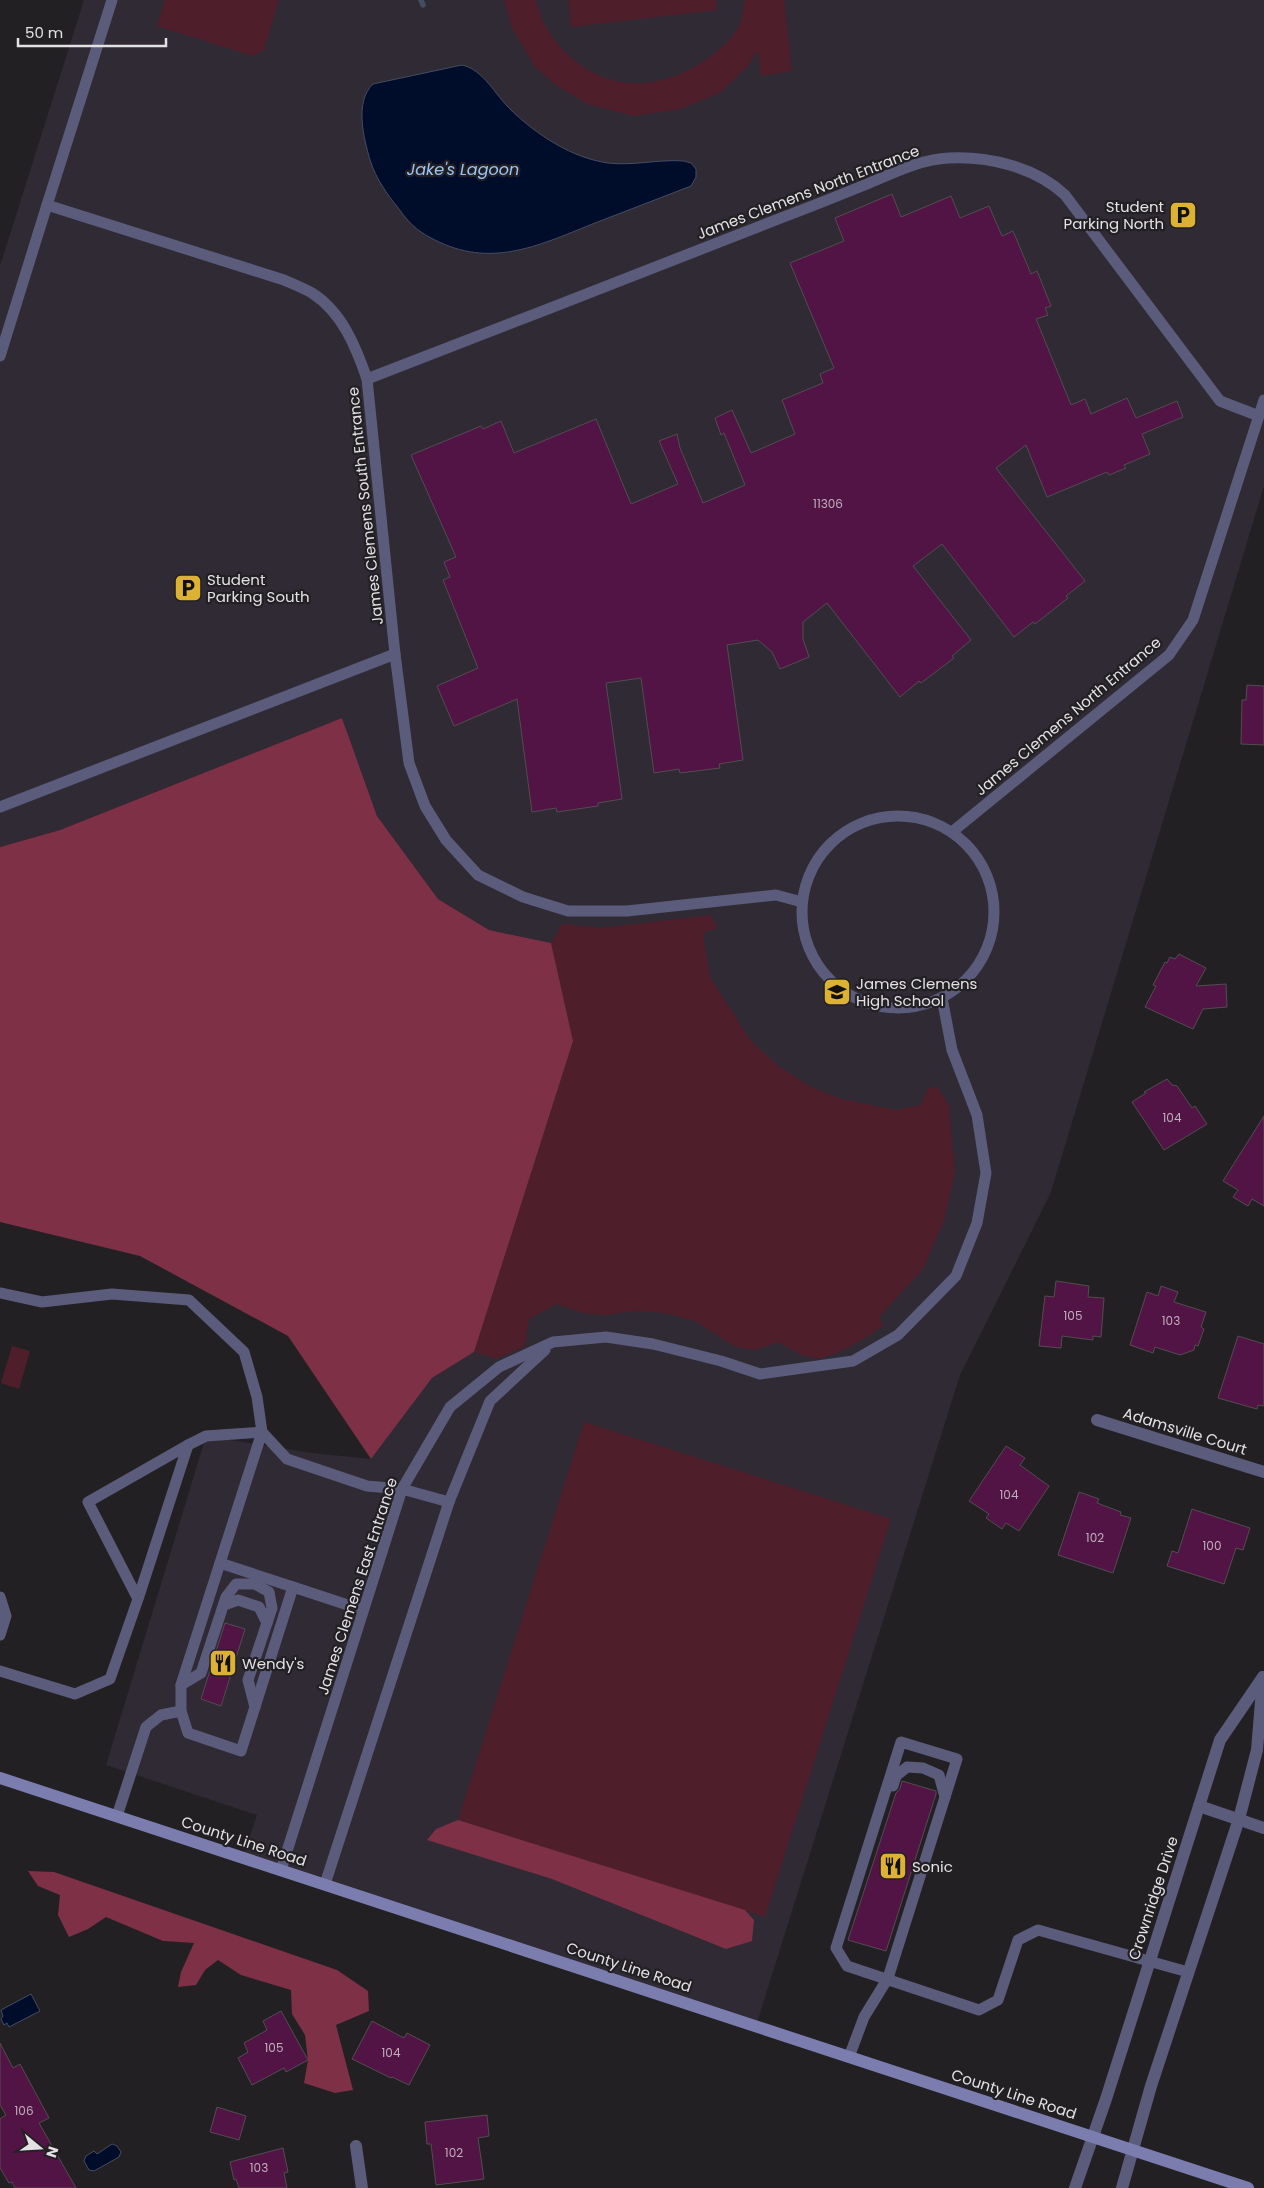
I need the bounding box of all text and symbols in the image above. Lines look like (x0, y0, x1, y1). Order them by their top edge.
scale bar (18, 15, 165, 47)
text: 50 m (25, 22, 63, 43)
street label: James Clemens North Entrance (694, 140, 922, 244)
water label: Jake's Lagoon (407, 158, 519, 181)
place label: Student Parking North (1064, 196, 1164, 234)
parking icon: Student Parking North (1168, 200, 1198, 230)
street label: James Clemens South Entrance (342, 386, 388, 626)
house number: 11306 (813, 495, 843, 512)
place label: Student Parking South (207, 569, 310, 607)
parking icon: Student Parking South (173, 573, 203, 603)
street label: James Clemens North Entrance (971, 632, 1165, 800)
place label: James Clemens High School (856, 973, 978, 1011)
school or university icon: James Clemens High School (822, 977, 852, 1007)
house number: 104 (1163, 1109, 1182, 1126)
house number: 105 (1064, 1307, 1082, 1324)
house number: 103 (1162, 1312, 1180, 1329)
street label: Adamsville Court (1121, 1402, 1249, 1460)
street label: James Clemens East Entrance (312, 1475, 402, 1697)
house number: 104 (1000, 1486, 1019, 1503)
house number: 102 (1086, 1529, 1104, 1546)
house number: 100 (1203, 1537, 1221, 1554)
restaurant icon: Wendy's (208, 1648, 238, 1678)
place label: Wendy's (242, 1653, 305, 1674)
street label: County Line Road (179, 1811, 309, 1871)
street label: Crownridge Drive (1123, 1833, 1183, 1963)
restaurant icon: Sonic (878, 1851, 908, 1881)
place label: Sonic (912, 1856, 953, 1877)
street label: County Line Road (564, 1937, 694, 1997)
house number: 105 (265, 2039, 283, 2056)
house number: 104 (382, 2044, 401, 2061)
street label: County Line Road (949, 2064, 1079, 2124)
house number: 106 (15, 2102, 34, 2119)
north arrow (15, 2123, 65, 2173)
text: N (41, 2144, 64, 2160)
house number: 102 (445, 2144, 463, 2161)
house number: 103 (250, 2159, 268, 2176)

